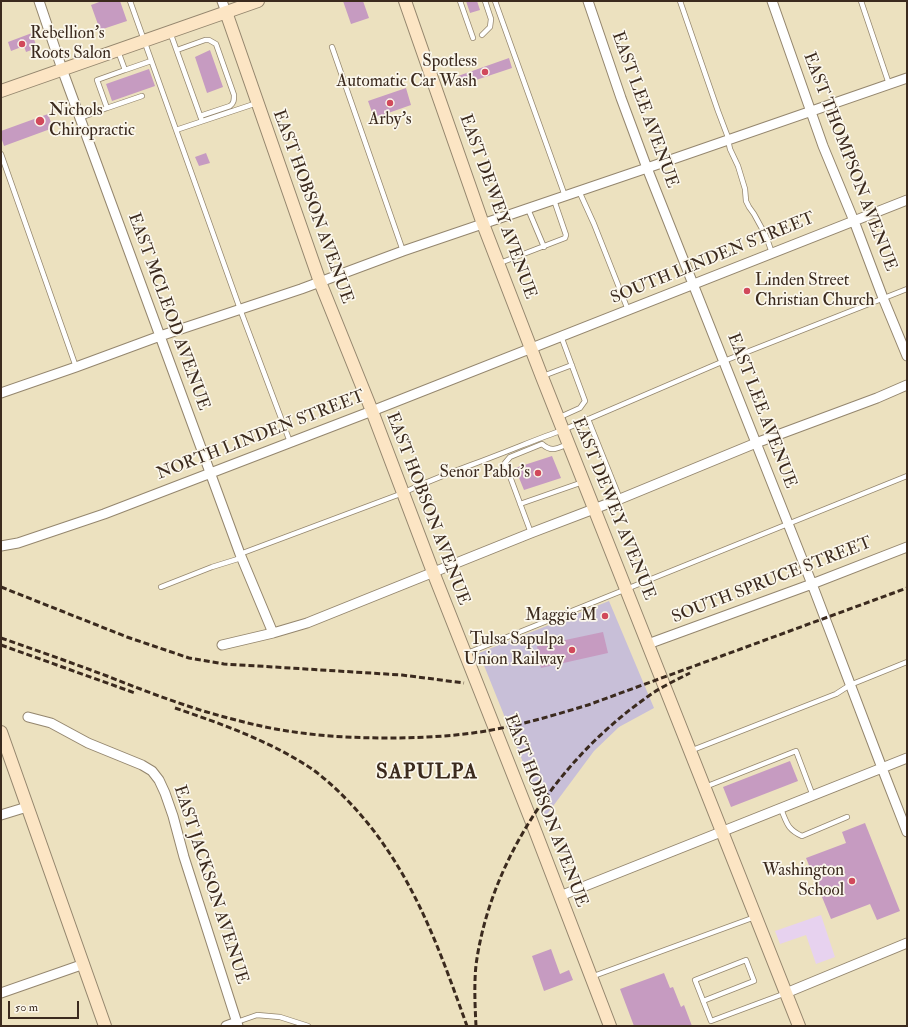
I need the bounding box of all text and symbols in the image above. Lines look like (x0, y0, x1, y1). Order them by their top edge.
place label: Rebellion's Roots Salon (30, 24, 111, 64)
street label: EAST LEE AVENUE (606, 29, 682, 191)
marker: Rebellion's Roots Salon (17, 39, 27, 49)
street label: EAST THOMPSON AVENUE (798, 50, 900, 274)
place label: Spotless Automatic Car Wash (337, 52, 477, 92)
marker: Spotless Automatic Car Wash (480, 67, 490, 77)
marker: Arby's (385, 98, 395, 108)
place label: Nichols Chiropractic (49, 101, 135, 141)
street label: EAST HOBSON AVENUE (267, 107, 357, 307)
place label: Arby's (368, 110, 412, 130)
street label: EAST DEWEY AVENUE (454, 112, 540, 302)
marker: Nichols Chiropractic (34, 115, 46, 127)
street label: SOUTH LINDEN STREET (608, 209, 818, 309)
street label: EAST MCLEOD AVENUE (123, 210, 213, 414)
place label: Linden Street Christian Church (755, 271, 874, 311)
marker: Linden Street Christian Church (742, 286, 752, 296)
street label: EAST LEE AVENUE (722, 330, 800, 492)
street label: NORTH LINDEN STREET (154, 387, 368, 485)
street label: EAST HOBSON AVENUE (381, 410, 473, 608)
street label: EAST DEWEY AVENUE (567, 415, 659, 603)
place label: Senor Pablo's (440, 463, 530, 483)
marker: Senor Pablo's (533, 468, 543, 478)
street label: SOUTH SPRUCE STREET (669, 533, 875, 629)
place label: Maggie M (525, 606, 597, 626)
marker: Maggie M (600, 611, 610, 621)
place label: Tulsa Sapulpa Union Railway (464, 630, 564, 670)
marker: Tulsa Sapulpa Union Railway (567, 645, 577, 655)
street label: EAST HOBSON AVENUE (499, 712, 591, 910)
district label: SAPULPA (376, 760, 478, 786)
street label: EAST JACKSON AVENUE (168, 783, 252, 987)
place label: Washington School (762, 861, 844, 901)
marker: Washington School (847, 876, 857, 886)
scale bar (10, 993, 81, 1019)
text: 50 m (15, 1000, 38, 1015)

